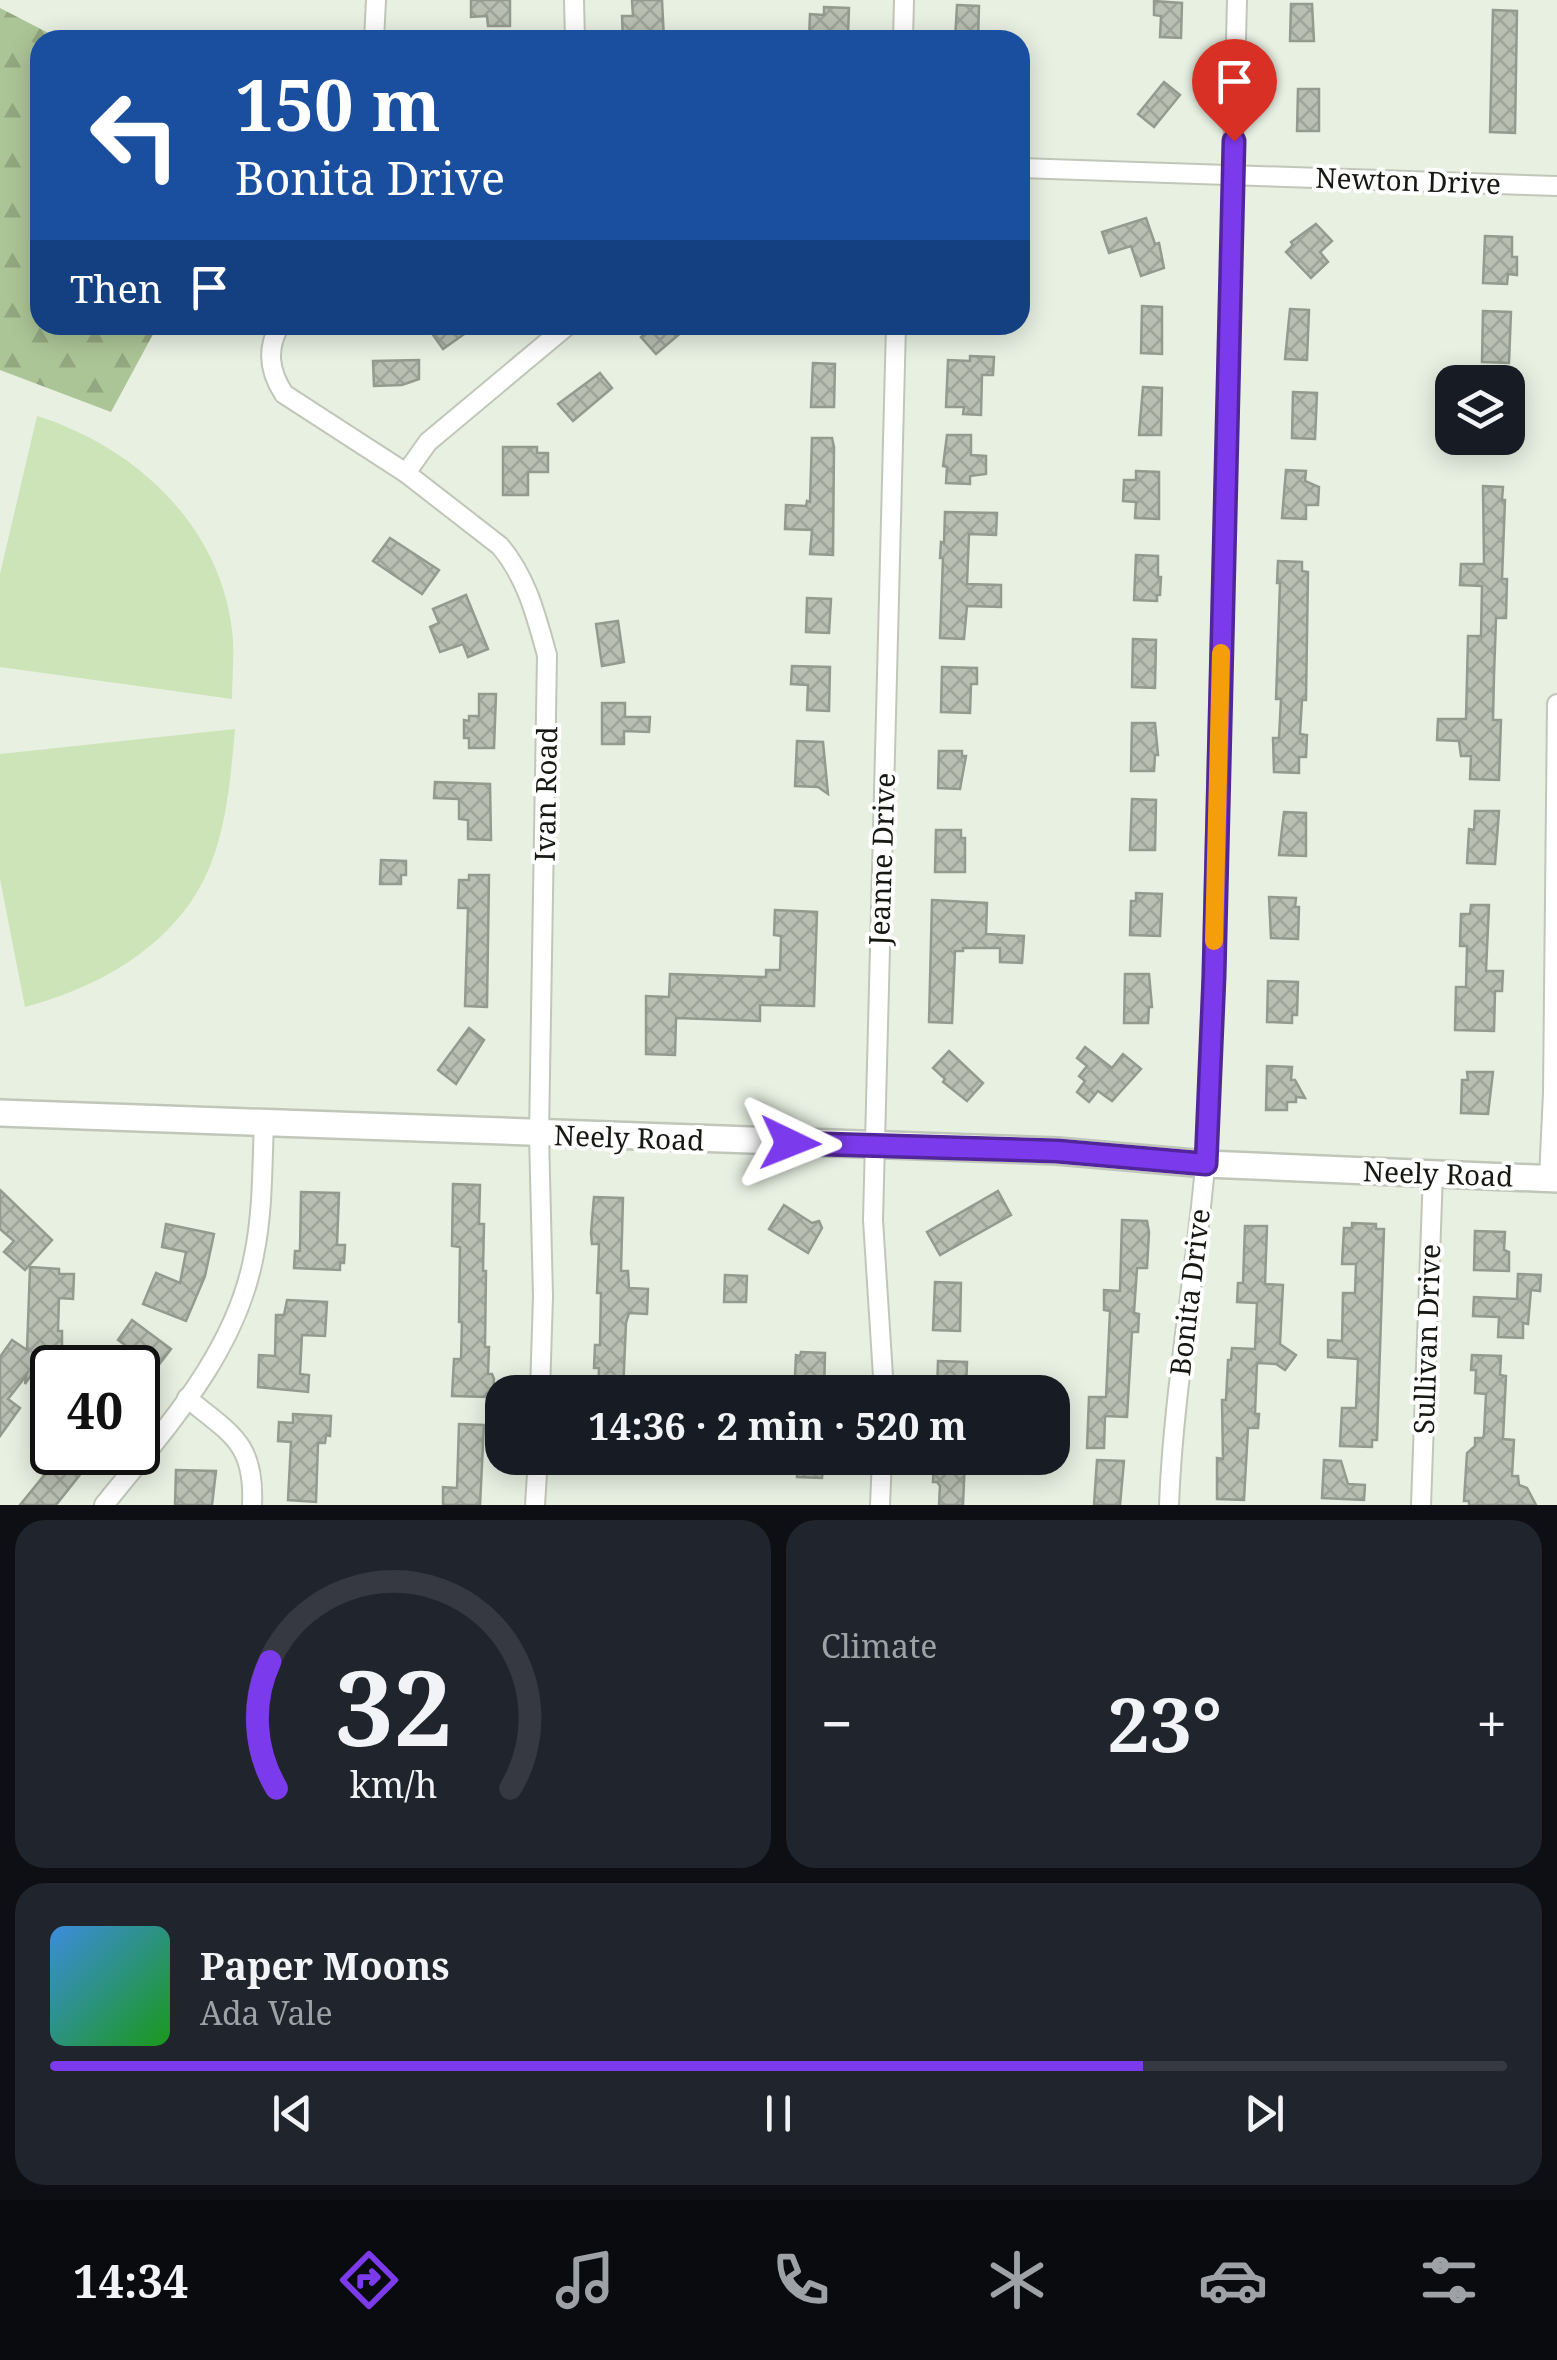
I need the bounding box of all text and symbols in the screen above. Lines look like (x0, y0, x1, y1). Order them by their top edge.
pin (1192, 39, 1277, 142)
icon: arrive (1207, 54, 1262, 109)
text: 150 m (235, 56, 441, 152)
icon: left (70, 70, 200, 200)
text: Bonita Drive (235, 147, 505, 208)
street label: Newton Drive (1315, 158, 1501, 202)
icon: arrive (182, 260, 237, 315)
text: Then (70, 262, 162, 314)
map controls (1435, 365, 1525, 455)
button: layers (1435, 365, 1525, 455)
street label: Ivan Road (525, 726, 565, 862)
street label: Jeanne Drive (859, 772, 903, 947)
position arrow (738, 1091, 842, 1195)
street label: Neely Road (553, 1115, 705, 1159)
street label: Neely Road (1362, 1151, 1514, 1195)
street label: Bonita Drive (1160, 1206, 1218, 1378)
street label: Sullivan Drive (1404, 1243, 1448, 1435)
speed limit sign: 40 (30, 1345, 160, 1475)
text: 14:36 · 2 min · 520 m (588, 1399, 967, 1451)
text: Climate (821, 1624, 937, 1667)
text: 32 (334, 1635, 452, 1776)
text: 23° (1107, 1672, 1222, 1774)
text: − (821, 1685, 853, 1760)
text: + (1476, 1685, 1507, 1760)
text: km/h (349, 1760, 437, 1808)
text: Paper Moons (200, 1939, 450, 1991)
text: Ada Vale (200, 1991, 333, 2034)
icon: previous (265, 2086, 320, 2141)
icon: pause (751, 2086, 806, 2141)
icon: next (1237, 2086, 1292, 2141)
icon: directions (334, 2245, 404, 2315)
icon: music (550, 2245, 620, 2315)
icon: phone (766, 2245, 836, 2315)
icon: climate (982, 2245, 1052, 2315)
icon: car (1198, 2245, 1268, 2315)
icon: filters (1414, 2245, 1484, 2315)
text: 14:34 (73, 2250, 188, 2311)

